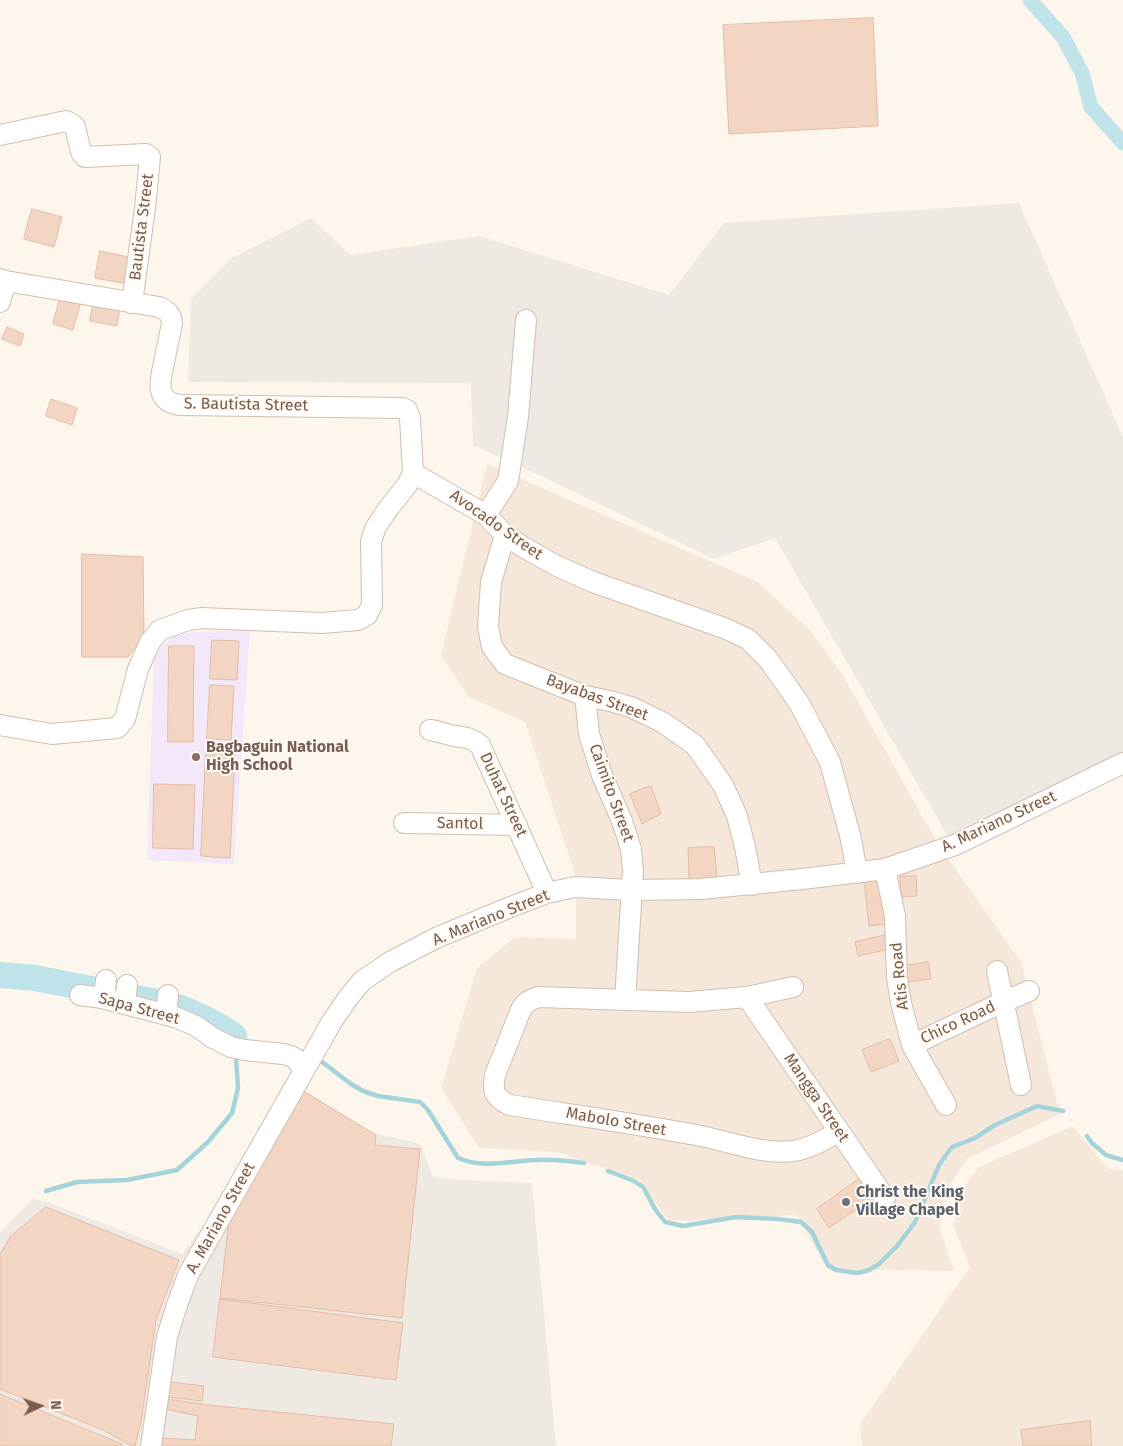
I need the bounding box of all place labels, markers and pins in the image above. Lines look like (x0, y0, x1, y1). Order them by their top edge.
place label: Bagbaguin National High School (206, 738, 349, 776)
marker: Bagbaguin National High School (190, 751, 202, 763)
place label: Christ the King Village Chapel (856, 1183, 964, 1221)
marker: Christ the King Village Chapel (840, 1196, 852, 1208)

